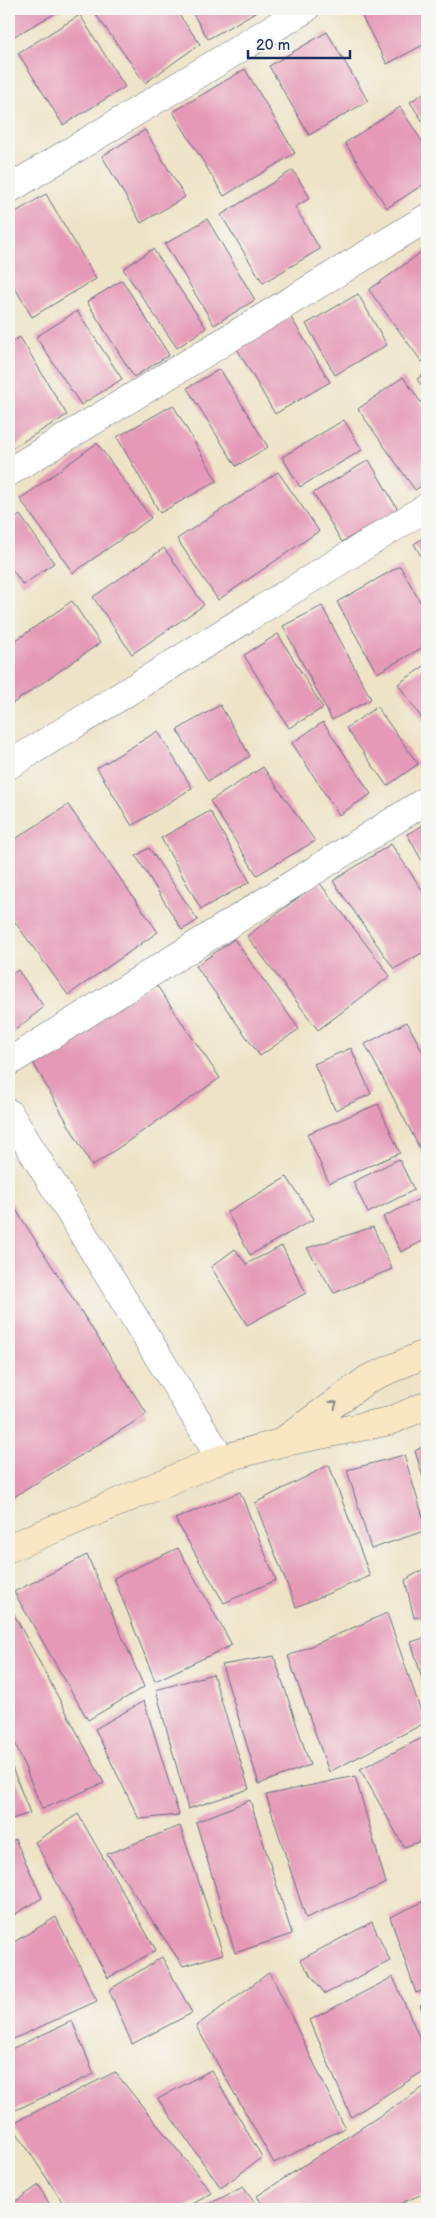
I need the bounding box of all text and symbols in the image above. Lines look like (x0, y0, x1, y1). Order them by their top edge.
scale bar (248, 28, 351, 60)
text: 20 m (256, 36, 290, 55)
one-way arrow (328, 1401, 338, 1410)

